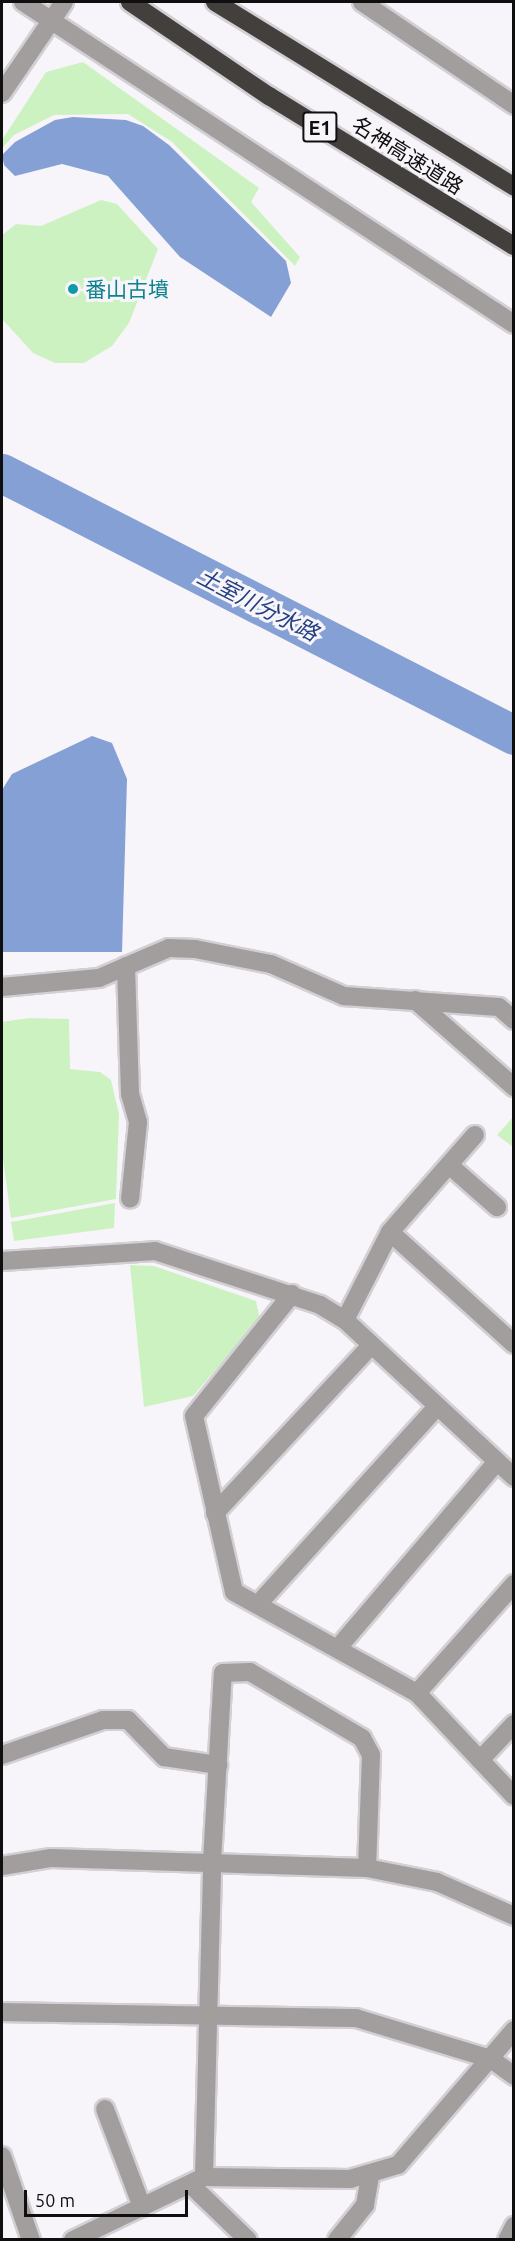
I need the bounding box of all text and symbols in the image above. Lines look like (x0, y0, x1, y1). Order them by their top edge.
road number: E1 (302, 110, 338, 144)
street label: 名神高速道路 (348, 111, 468, 199)
place label: 番山古墳 (85, 276, 169, 302)
marker: 番山古墳 (66, 282, 80, 296)
water label: 土室川分水路 (193, 562, 323, 646)
scale bar (27, 2178, 190, 2216)
text: 50 m (35, 2190, 75, 2210)

